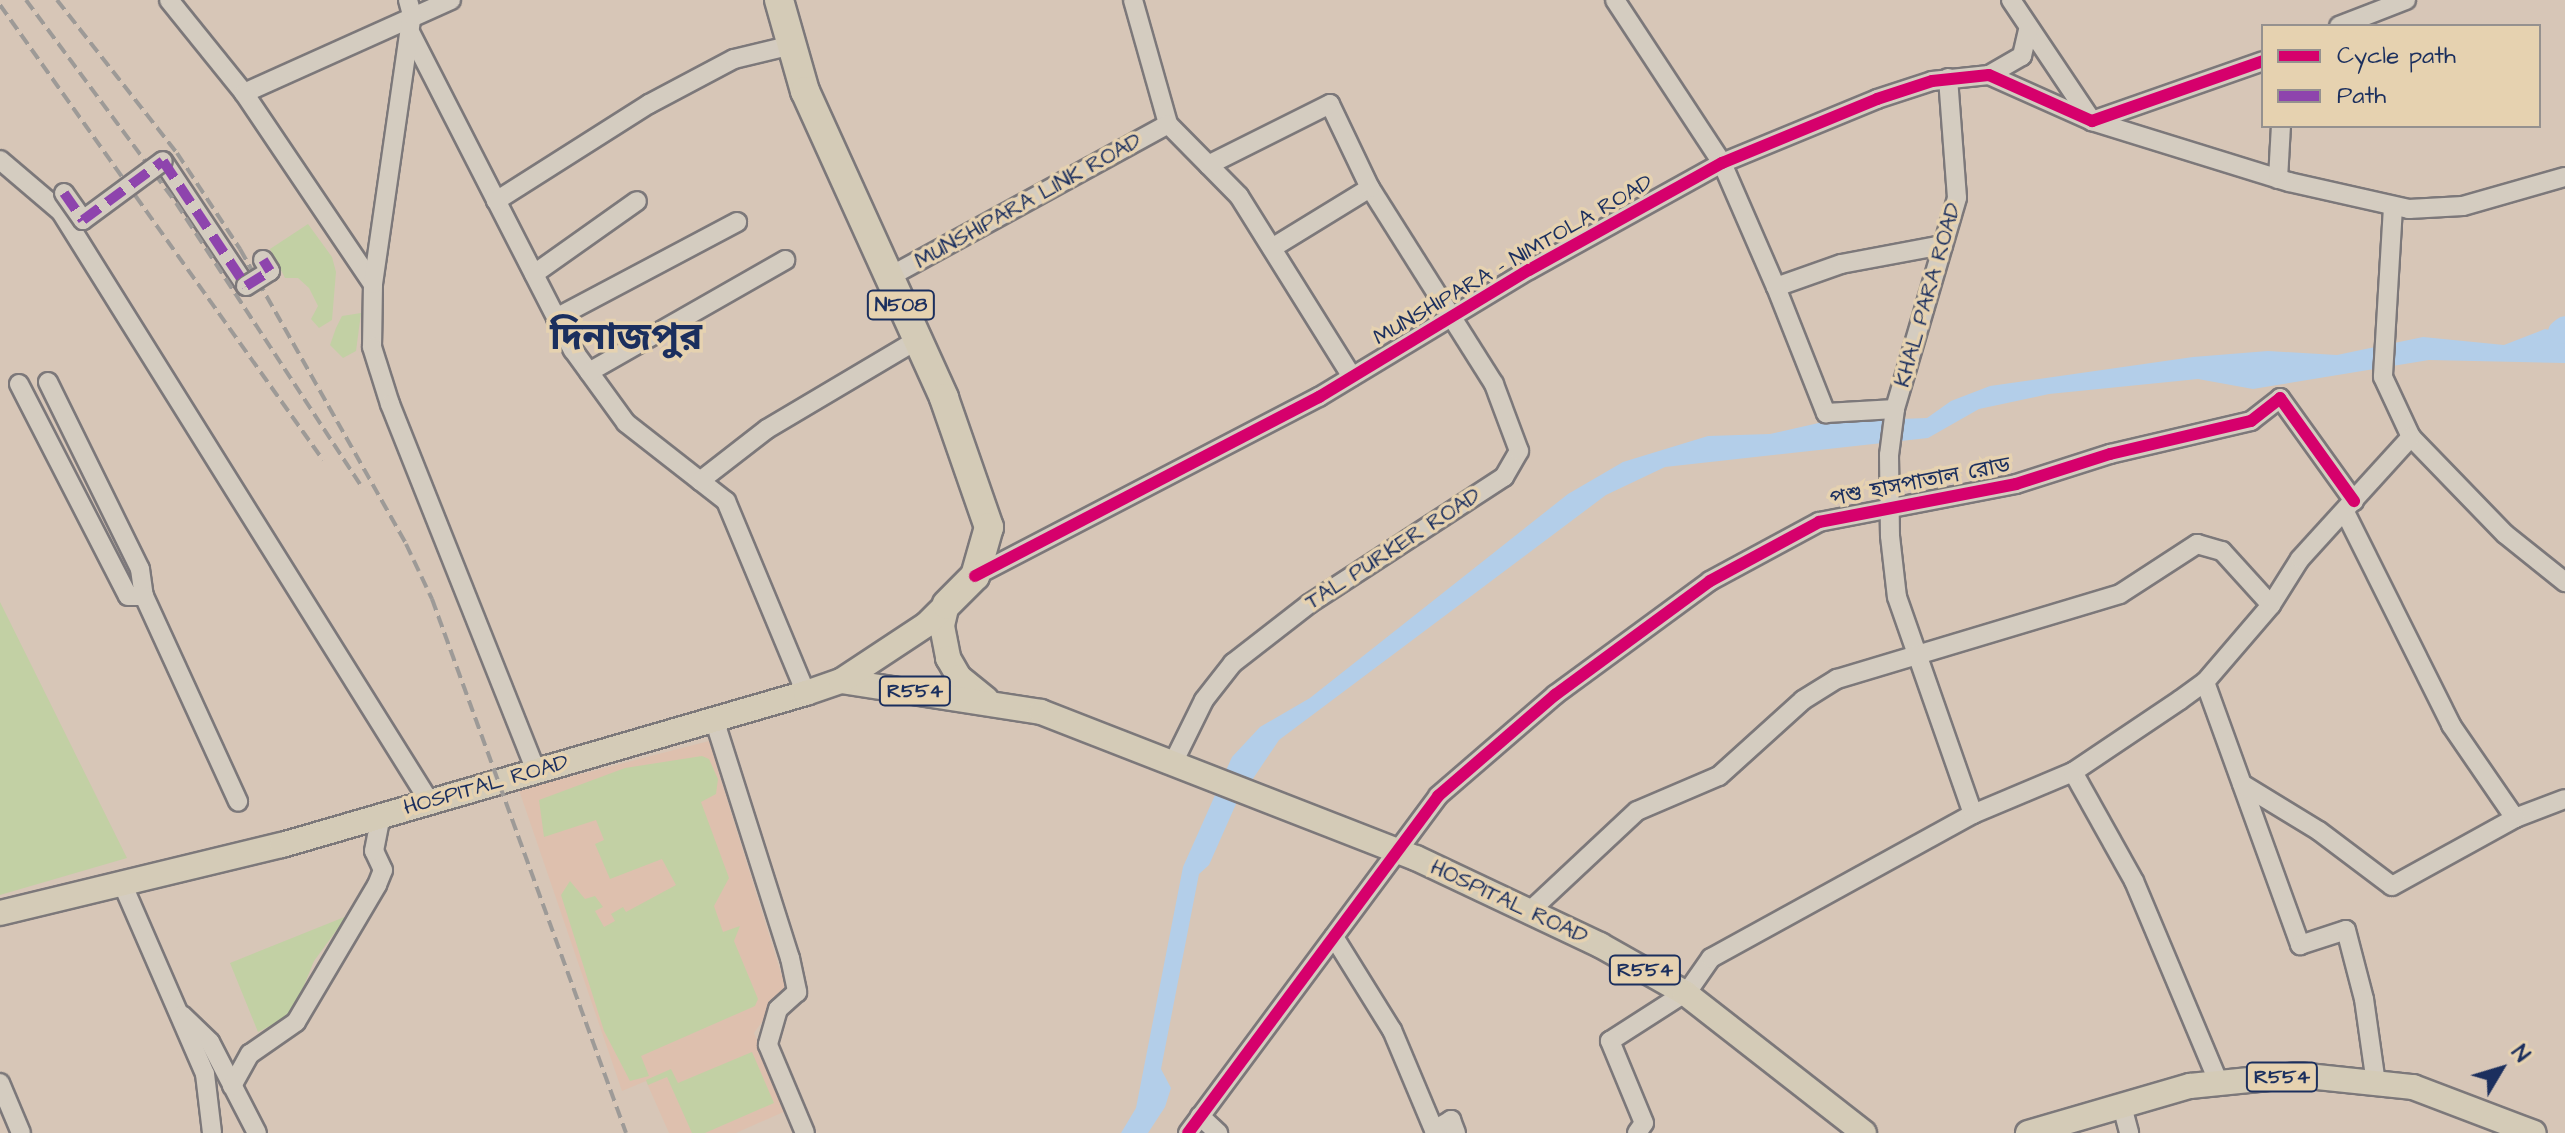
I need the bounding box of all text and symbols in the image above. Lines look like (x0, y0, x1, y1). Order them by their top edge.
legend (2261, 24, 2541, 128)
text: Cycle path (2337, 39, 2456, 73)
text: Path (2337, 79, 2386, 113)
street label: MUNSHIPARA LINK ROAD (910, 128, 1146, 274)
street label: MUNSHIPARA - NIMTOLA ROAD (1369, 169, 1657, 351)
street label: KHAL PARA ROAD (1889, 200, 1967, 390)
road number: N508 (865, 289, 937, 321)
district label: দিনাজপুর (550, 316, 702, 362)
street label: পশু হাসপাতাল রোড (1828, 452, 2012, 512)
street label: TAL PURKER ROAD (1300, 483, 1486, 615)
road number: R554 (877, 675, 953, 707)
street label: HOSPITAL ROAD (401, 749, 571, 821)
street label: HOSPITAL ROAD (1426, 854, 1592, 950)
road number: R554 (1607, 954, 1683, 986)
north arrow (2461, 1029, 2541, 1109)
text: N (2504, 1039, 2537, 1069)
road number: R554 (2244, 1061, 2320, 1093)

